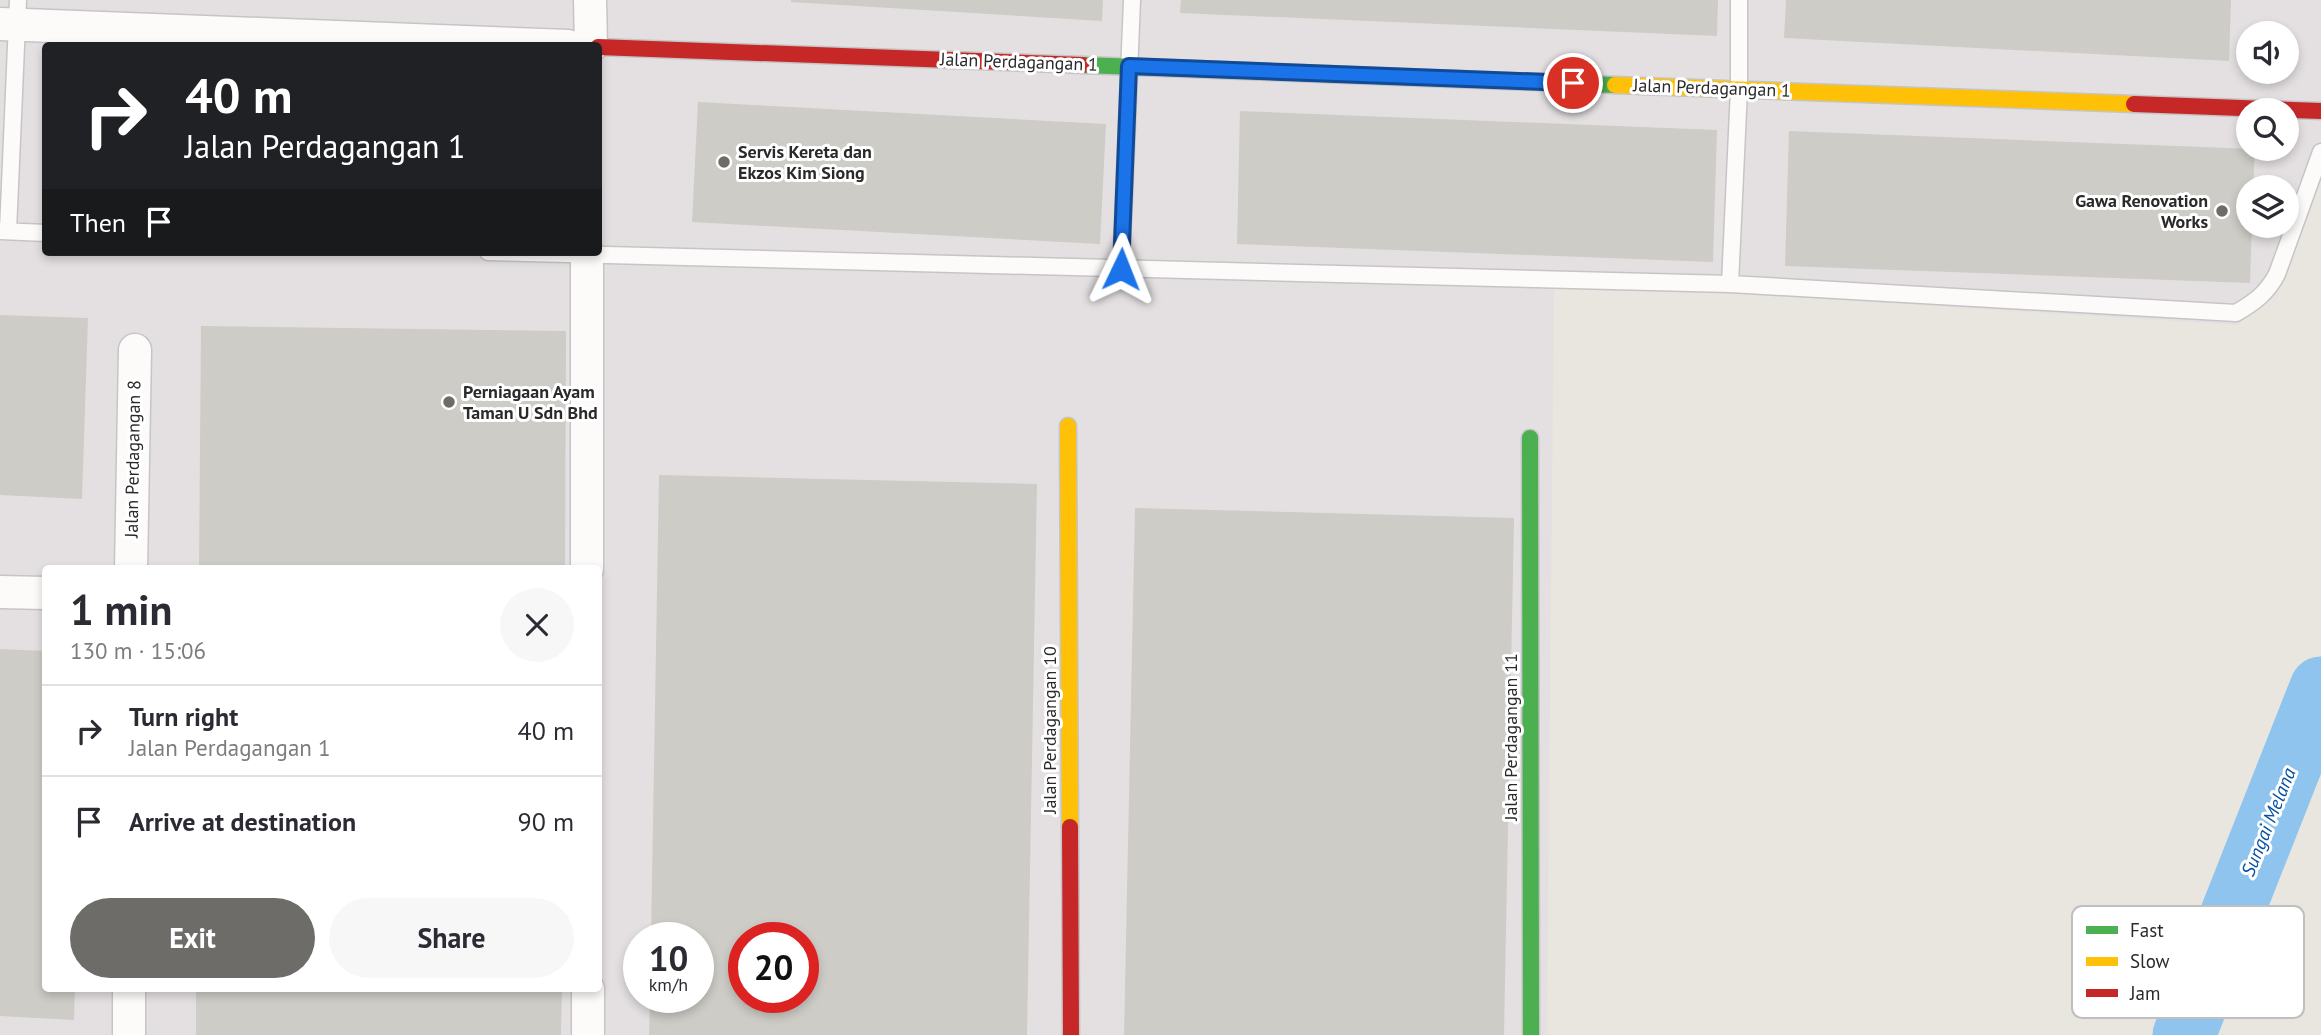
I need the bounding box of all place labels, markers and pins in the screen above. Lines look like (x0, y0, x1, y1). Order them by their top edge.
pin (1543, 53, 1603, 113)
place label: Servis Kereta dan Ekzos Kim Siong (738, 140, 872, 184)
marker: Servis Kereta dan Ekzos Kim Siong (716, 154, 732, 170)
place label: Gawa Renovation Works (2075, 189, 2208, 233)
marker: Gawa Renovation Works (2214, 203, 2230, 219)
place label: Perniagaan Ayam Taman U Sdn Bhd (463, 380, 598, 424)
marker: Perniagaan Ayam Taman U Sdn Bhd (441, 394, 457, 410)

